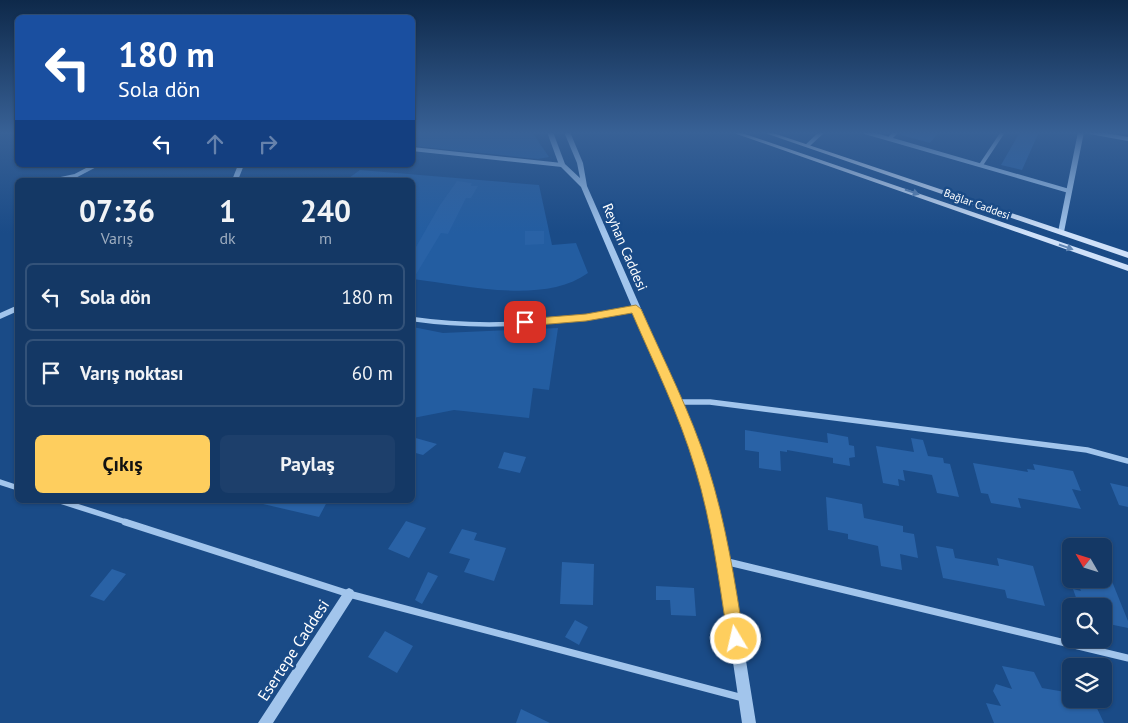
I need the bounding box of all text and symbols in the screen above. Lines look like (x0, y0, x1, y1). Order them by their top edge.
text: 180 m (118, 31, 215, 77)
icon: left (35, 35, 100, 100)
text: Sola dön (118, 75, 200, 103)
icon: left (148, 130, 176, 158)
icon: ahead (201, 130, 229, 158)
icon: right (254, 130, 282, 158)
street label: Bağlar Caddesi (942, 186, 1012, 223)
one-way arrow (905, 189, 920, 197)
text: 07:36 (79, 191, 155, 230)
text: 1 (219, 191, 236, 230)
text: 240 (300, 191, 351, 230)
street label: Reyhan Caddesi (598, 200, 652, 294)
text: Varış (101, 228, 133, 248)
text: dk (219, 228, 236, 248)
text: m (319, 228, 332, 248)
one-way arrow (1058, 244, 1073, 251)
icon: left (37, 283, 65, 311)
text: Sola dön (80, 285, 151, 309)
text: 180 m (341, 285, 393, 309)
pin (504, 301, 546, 343)
icon: arrive (511, 308, 539, 336)
icon: arrive (37, 359, 65, 387)
text: Varış noktası (80, 361, 183, 385)
text: 60 m (352, 361, 393, 385)
button: Çıkış (35, 435, 210, 493)
button: Paylaş (220, 435, 395, 493)
north arrow (1062, 538, 1112, 588)
map controls (1062, 538, 1112, 708)
street label: Esertepe Caddesi (253, 596, 333, 704)
button: search (1062, 598, 1112, 648)
position arrow (709, 612, 761, 664)
button: layers (1062, 658, 1112, 708)

